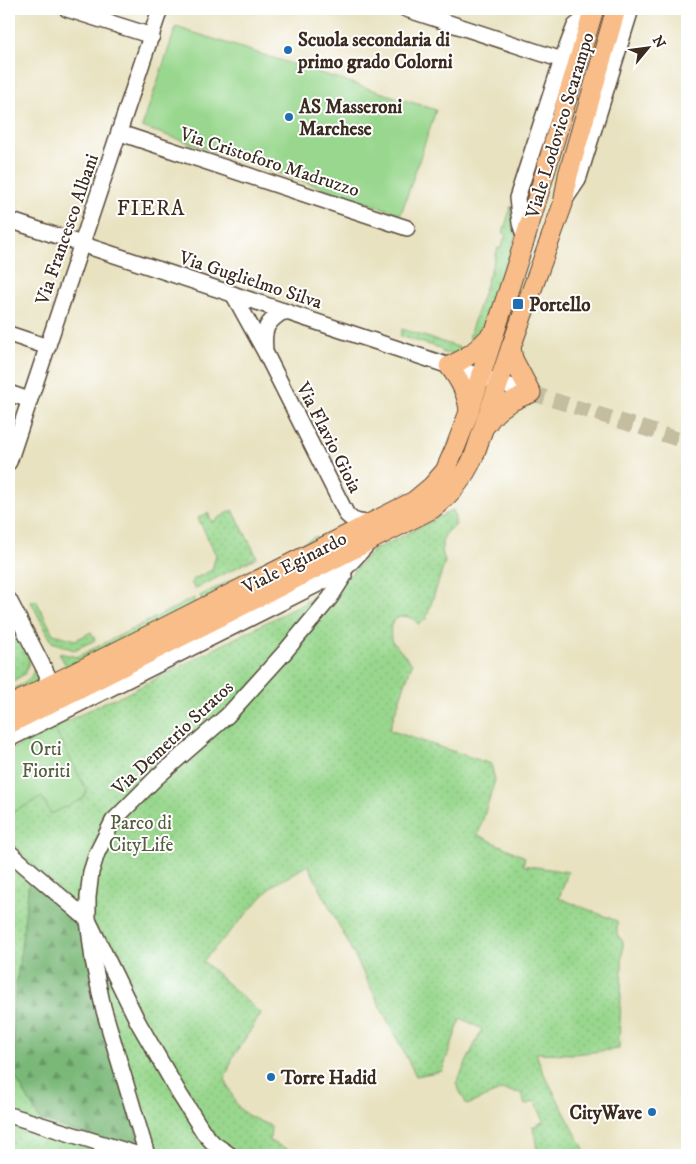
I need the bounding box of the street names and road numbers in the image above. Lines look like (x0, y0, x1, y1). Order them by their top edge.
street label: Viale Lodovico Scarampo (521, 30, 600, 222)
street label: Via Cristoforo Madruzzo (176, 122, 362, 202)
street label: Via Francesco Albani (30, 151, 104, 309)
street label: Via Guglielmo Silva (175, 246, 325, 314)
street label: Via Flavio Gioia (290, 378, 366, 497)
street label: Viale Eginardo (238, 527, 351, 600)
street label: Via Demetrio Stratos (107, 676, 238, 801)

